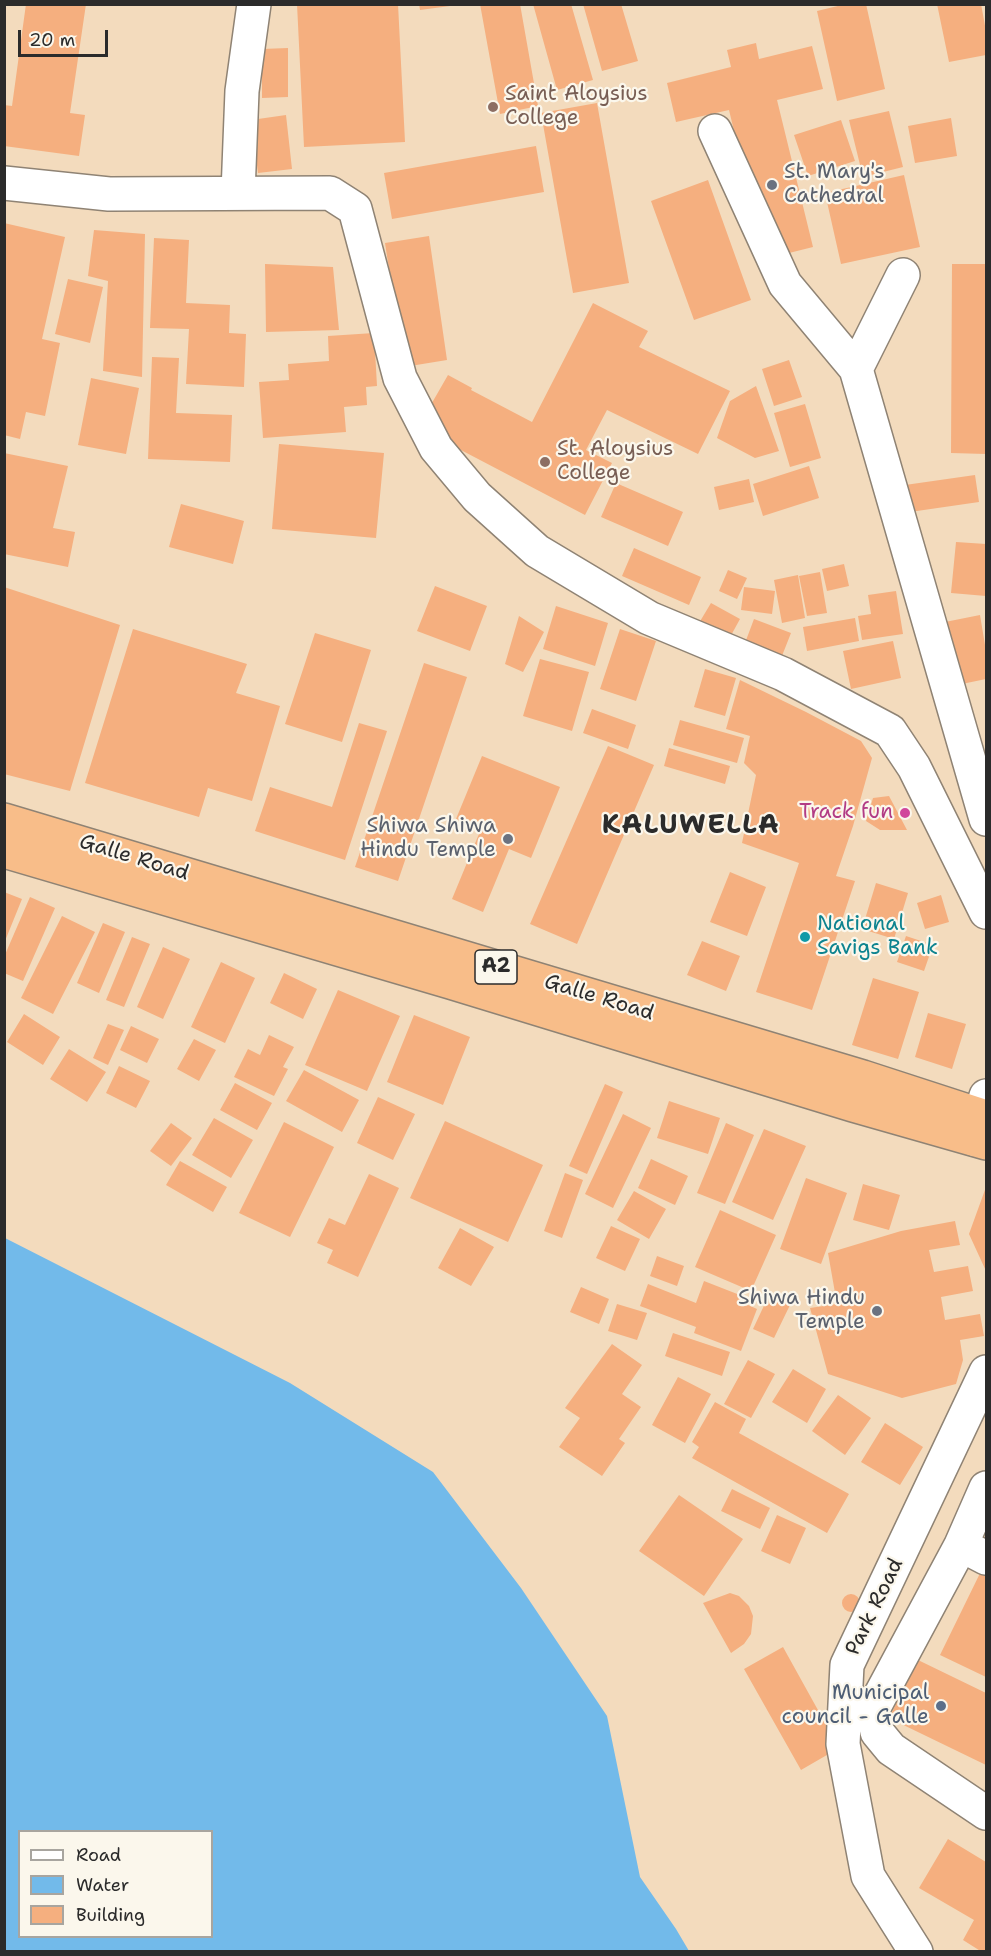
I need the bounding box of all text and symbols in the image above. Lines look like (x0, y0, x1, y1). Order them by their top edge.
scale bar (21, 18, 111, 56)
text: 20 m (29, 28, 75, 52)
place label: Saint Aloysius College (505, 82, 648, 132)
marker: Saint Aloysius College (486, 100, 500, 114)
place label: St. Mary's Cathedral (784, 160, 885, 210)
marker: St. Mary's Cathedral (765, 178, 779, 192)
place label: St. Aloysius College (557, 437, 673, 487)
marker: St. Aloysius College (538, 455, 552, 469)
place label: Track fun (799, 800, 893, 826)
marker: Track fun (898, 806, 912, 820)
district label: KALUWELLA (602, 810, 780, 842)
place label: Shiwa Shiwa Hindu Temple (360, 814, 496, 864)
street label: Galle Road (76, 829, 192, 887)
marker: Shiwa Shiwa Hindu Temple (501, 832, 515, 846)
place label: National Savigs Bank (817, 912, 938, 962)
marker: National Savigs Bank (798, 930, 812, 944)
road number: A2 (475, 950, 517, 984)
street label: Galle Road (541, 969, 657, 1027)
place label: Shiwa Hindu Temple (738, 1286, 865, 1336)
marker: Shiwa Hindu Temple (870, 1304, 884, 1318)
street label: Park Road (841, 1554, 909, 1660)
place label: Municipal council - Galle (782, 1681, 929, 1731)
marker: Municipal council - Galle (934, 1699, 948, 1713)
legend (18, 1830, 213, 1938)
text: Road (76, 1843, 121, 1867)
text: Water (76, 1873, 129, 1897)
text: Building (76, 1903, 145, 1927)

